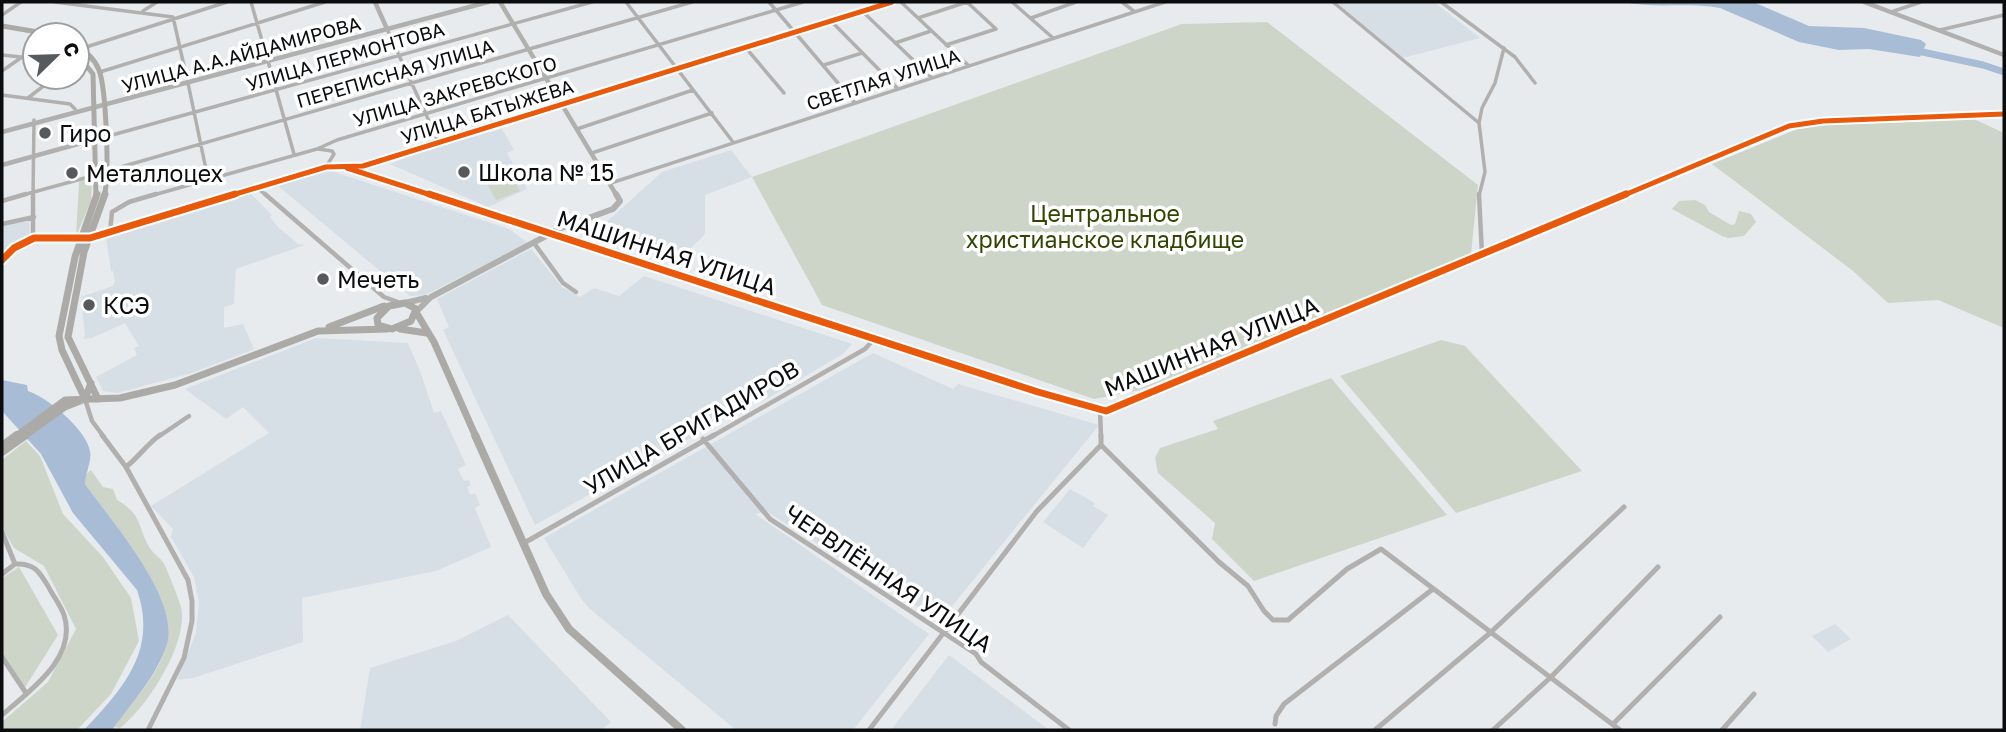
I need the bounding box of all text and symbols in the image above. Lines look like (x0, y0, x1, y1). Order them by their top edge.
street label: УЛИЦА А.А.АЙДАМИРОВА (119, 11, 363, 97)
street label: УЛИЦА ЛЕРМОНТОВА (243, 17, 447, 95)
north arrow (21, 21, 91, 91)
street label: ПЕРЕПИСНАЯ УЛИЦА (294, 34, 496, 112)
text: С (59, 38, 85, 60)
street label: СВЕТЛАЯ УЛИЦА (803, 43, 963, 115)
street label: УЛИЦА ЗАКРЕВСКОГО (351, 51, 559, 131)
street label: УЛИЦА БАТЫЖЕВА (398, 74, 576, 148)
place label: Гиро (59, 119, 111, 147)
marker: Гиро (37, 125, 53, 141)
place label: Школа № 15 (478, 158, 614, 186)
place label: Металлоцех (86, 159, 224, 187)
marker: Школа № 15 (456, 164, 472, 180)
marker: Металлоцех (64, 165, 80, 181)
park label: Центральное христианское кладбище (966, 199, 1244, 253)
street label: МАШИННАЯ УЛИЦА (554, 203, 780, 301)
place label: Мечеть (337, 265, 419, 293)
marker: Мечеть (315, 271, 331, 287)
street label: МАШИННАЯ УЛИЦА (1100, 290, 1322, 402)
place label: КСЭ (103, 291, 150, 319)
marker: КСЭ (81, 297, 97, 313)
street label: УЛИЦА БРИГАДИРОВ (578, 354, 804, 500)
street label: ЧЕРВЛЁННАЯ УЛИЦА (780, 498, 998, 658)

